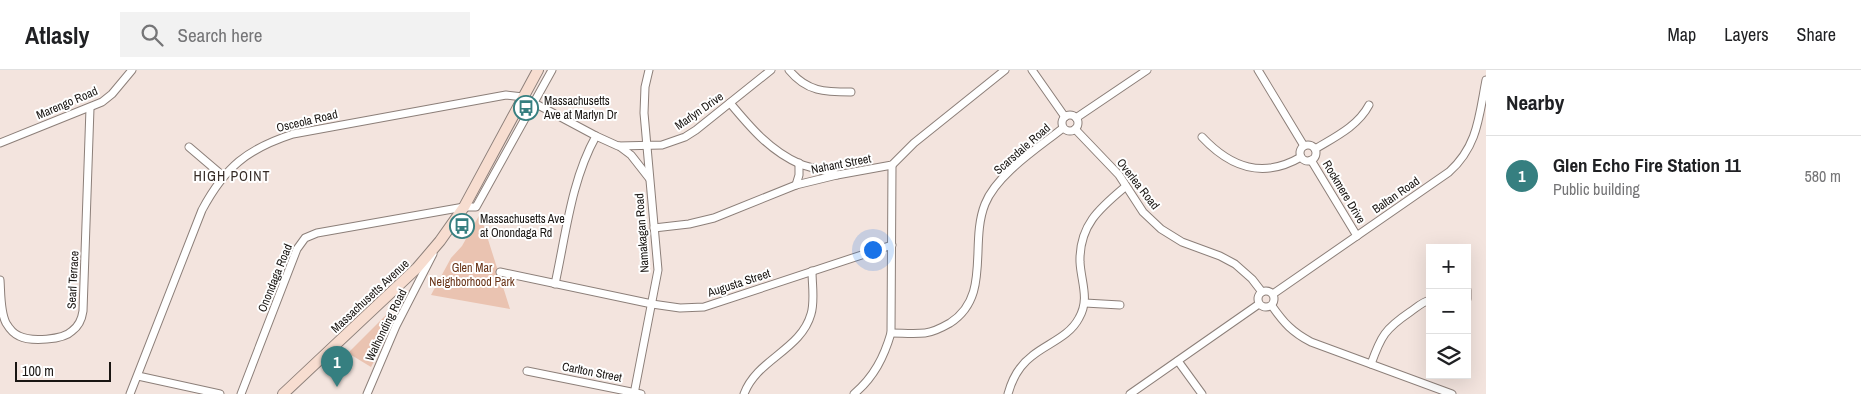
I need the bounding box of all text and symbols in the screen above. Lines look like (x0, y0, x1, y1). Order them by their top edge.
search box (120, 12, 470, 57)
text: Atlasly (25, 19, 90, 51)
icon: search (138, 21, 166, 49)
text: Search here (178, 22, 262, 48)
text: Map (1668, 22, 1696, 47)
text: Layers (1724, 22, 1769, 47)
text: Share (1797, 22, 1836, 47)
street label: Marengo Road (34, 83, 100, 123)
street label: Marlyn Drive (672, 88, 726, 134)
text: Nearby (1506, 88, 1564, 117)
place label: Massachusetts Ave at Marlyn Dr (543, 93, 618, 123)
bus stop icon: Massachusetts Ave at Marlyn Dr (513, 95, 539, 121)
street label: Osceola Road (275, 106, 339, 136)
street label: Scarsdale Road (990, 120, 1054, 178)
street label: Nahant Street (810, 150, 873, 178)
text: Glen Echo Fire Station 11 (1553, 152, 1741, 178)
street label: Overlea Road (1113, 155, 1163, 213)
street label: Rockmere Drive (1319, 157, 1369, 227)
text: 1 (1518, 165, 1526, 187)
text: 580 m (1805, 165, 1841, 187)
district label: HIGH POINT (194, 167, 270, 185)
street label: Baltan Road (1369, 173, 1423, 217)
text: Public building (1553, 178, 1640, 200)
street label: Namakagan Road (631, 193, 653, 273)
place label: Massachusetts Ave at Onondaga Rd (480, 211, 565, 241)
bus stop icon: Massachusetts Ave at Onondaga Rd (449, 213, 475, 239)
your location (860, 237, 886, 263)
street label: Onondaga Road (254, 242, 296, 314)
map controls (1426, 244, 1471, 379)
button: + (1426, 244, 1471, 289)
street label: Searl Terrace (63, 250, 83, 310)
street label: Massachusetts Avenue (328, 256, 412, 336)
park label: Glen Mar Neighborhood Park (429, 260, 515, 290)
street label: Augusta Street (705, 265, 773, 301)
street label: Walhonding Road (362, 286, 410, 364)
button: − (1426, 289, 1471, 334)
button: layers (1426, 334, 1471, 379)
pin: 1 (321, 346, 353, 387)
street label: Carlton Street (561, 358, 624, 386)
scale bar (15, 359, 111, 382)
text: 100 m (22, 362, 54, 380)

